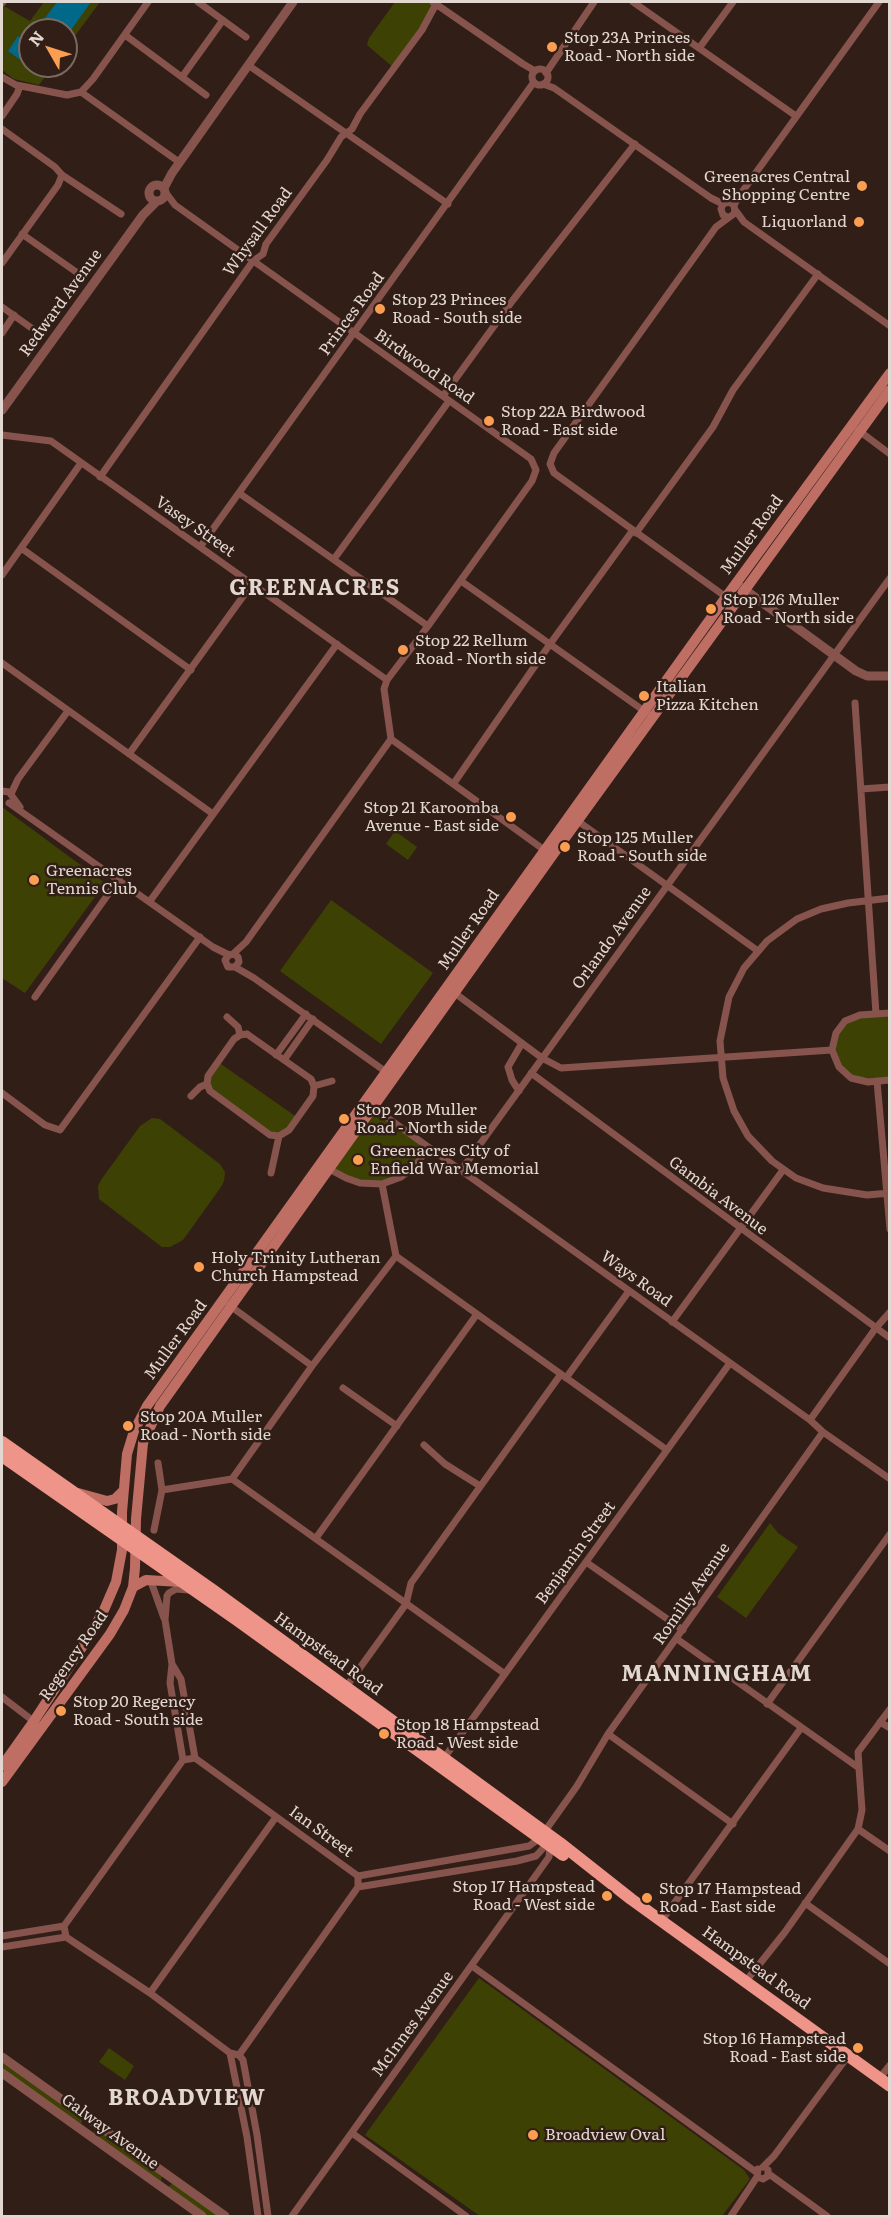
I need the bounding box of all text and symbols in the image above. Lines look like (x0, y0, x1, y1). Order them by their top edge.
north arrow (18, 18, 78, 78)
text: N (22, 25, 49, 51)
place label: Stop 23A Princes Road - North side (564, 28, 695, 66)
marker: Stop 23A Princes Road - North side (545, 40, 559, 54)
place label: Greenacres Central Shopping Centre (704, 167, 850, 205)
marker: Greenacres Central Shopping Centre (855, 179, 869, 193)
street label: Whysall Road (219, 184, 297, 280)
place label: Liquorland (761, 212, 847, 232)
marker: Liquorland (852, 215, 866, 229)
street label: Redward Avenue (16, 246, 106, 360)
street label: Princes Road (315, 269, 389, 359)
place label: Stop 23 Princes Road - South side (392, 290, 522, 328)
marker: Stop 23 Princes Road - South side (373, 302, 387, 316)
street label: Birdwood Road (371, 326, 477, 408)
place label: Stop 22A Birdwood Road - East side (501, 402, 645, 440)
marker: Stop 22A Birdwood Road - East side (482, 414, 496, 428)
street label: Muller Road (717, 491, 787, 579)
street label: Vasey Street (152, 493, 238, 561)
district label: GREENACRES (229, 576, 401, 602)
place label: Stop 126 Muller Road - North side (723, 590, 854, 628)
marker: Stop 126 Muller Road - North side (704, 602, 718, 616)
place label: Stop 22 Rellum Road - North side (415, 631, 546, 669)
marker: Stop 22 Rellum Road - North side (396, 643, 410, 657)
place label: Italian Pizza Kitchen (656, 677, 759, 715)
marker: Italian Pizza Kitchen (637, 689, 651, 703)
place label: Stop 21 Karoomba Avenue - East side (363, 798, 499, 836)
marker: Stop 21 Karoomba Avenue - East side (504, 810, 518, 824)
place label: Stop 125 Muller Road - South side (577, 828, 707, 866)
marker: Stop 125 Muller Road - South side (558, 840, 572, 854)
place label: Greenacres Tennis Club (46, 861, 137, 899)
marker: Greenacres Tennis Club (27, 873, 41, 887)
street label: Orlando Avenue (568, 883, 656, 993)
street label: Muller Road (434, 886, 504, 974)
place label: Stop 20B Muller Road - North side (356, 1100, 487, 1138)
marker: Stop 20B Muller Road - North side (337, 1112, 351, 1126)
place label: Greenacres City of Enfield War Memorial (370, 1141, 539, 1179)
marker: Greenacres City of Enfield War Memorial (351, 1153, 365, 1167)
street label: Gambia Avenue (665, 1153, 771, 1239)
street label: Ways Road (597, 1247, 675, 1311)
place label: Holy Trinity Lutheran Church Hampstead (211, 1248, 380, 1286)
marker: Holy Trinity Lutheran Church Hampstead (192, 1260, 206, 1274)
street label: Muller Road (141, 1296, 211, 1384)
place label: Stop 20A Muller Road - North side (140, 1407, 271, 1445)
marker: Stop 20A Muller Road - North side (121, 1419, 135, 1433)
street label: Benjamin Street (532, 1498, 620, 1608)
street label: Romilly Avenue (650, 1539, 734, 1649)
street label: Regency Road (36, 1607, 112, 1705)
street label: Hampstead Road (270, 1608, 386, 1700)
district label: MANNINGHAM (621, 1662, 813, 1688)
place label: Stop 20 Regency Road - South side (73, 1692, 203, 1730)
marker: Stop 20 Regency Road - South side (54, 1704, 68, 1718)
place label: Stop 18 Hampstead Road - West side (396, 1715, 540, 1753)
marker: Stop 18 Hampstead Road - West side (377, 1727, 391, 1741)
street label: Ian Street (285, 1802, 357, 1862)
place label: Stop 17 Hampstead Road - West side (453, 1877, 595, 1915)
place label: Stop 17 Hampstead Road - East side (659, 1879, 801, 1917)
marker: Stop 17 Hampstead Road - West side (600, 1889, 614, 1903)
marker: Stop 17 Hampstead Road - East side (640, 1891, 654, 1905)
street label: Hampstead Road (698, 1922, 814, 2014)
street label: McInnes Avenue (368, 1967, 458, 2081)
place label: Stop 16 Hampstead Road - East side (703, 2029, 846, 2067)
marker: Stop 16 Hampstead Road - East side (851, 2041, 865, 2055)
district label: BROADVIEW (108, 2086, 266, 2112)
street label: Galway Avenue (58, 2090, 162, 2174)
place label: Broadview Oval (545, 2125, 665, 2145)
marker: Broadview Oval (526, 2128, 540, 2142)

